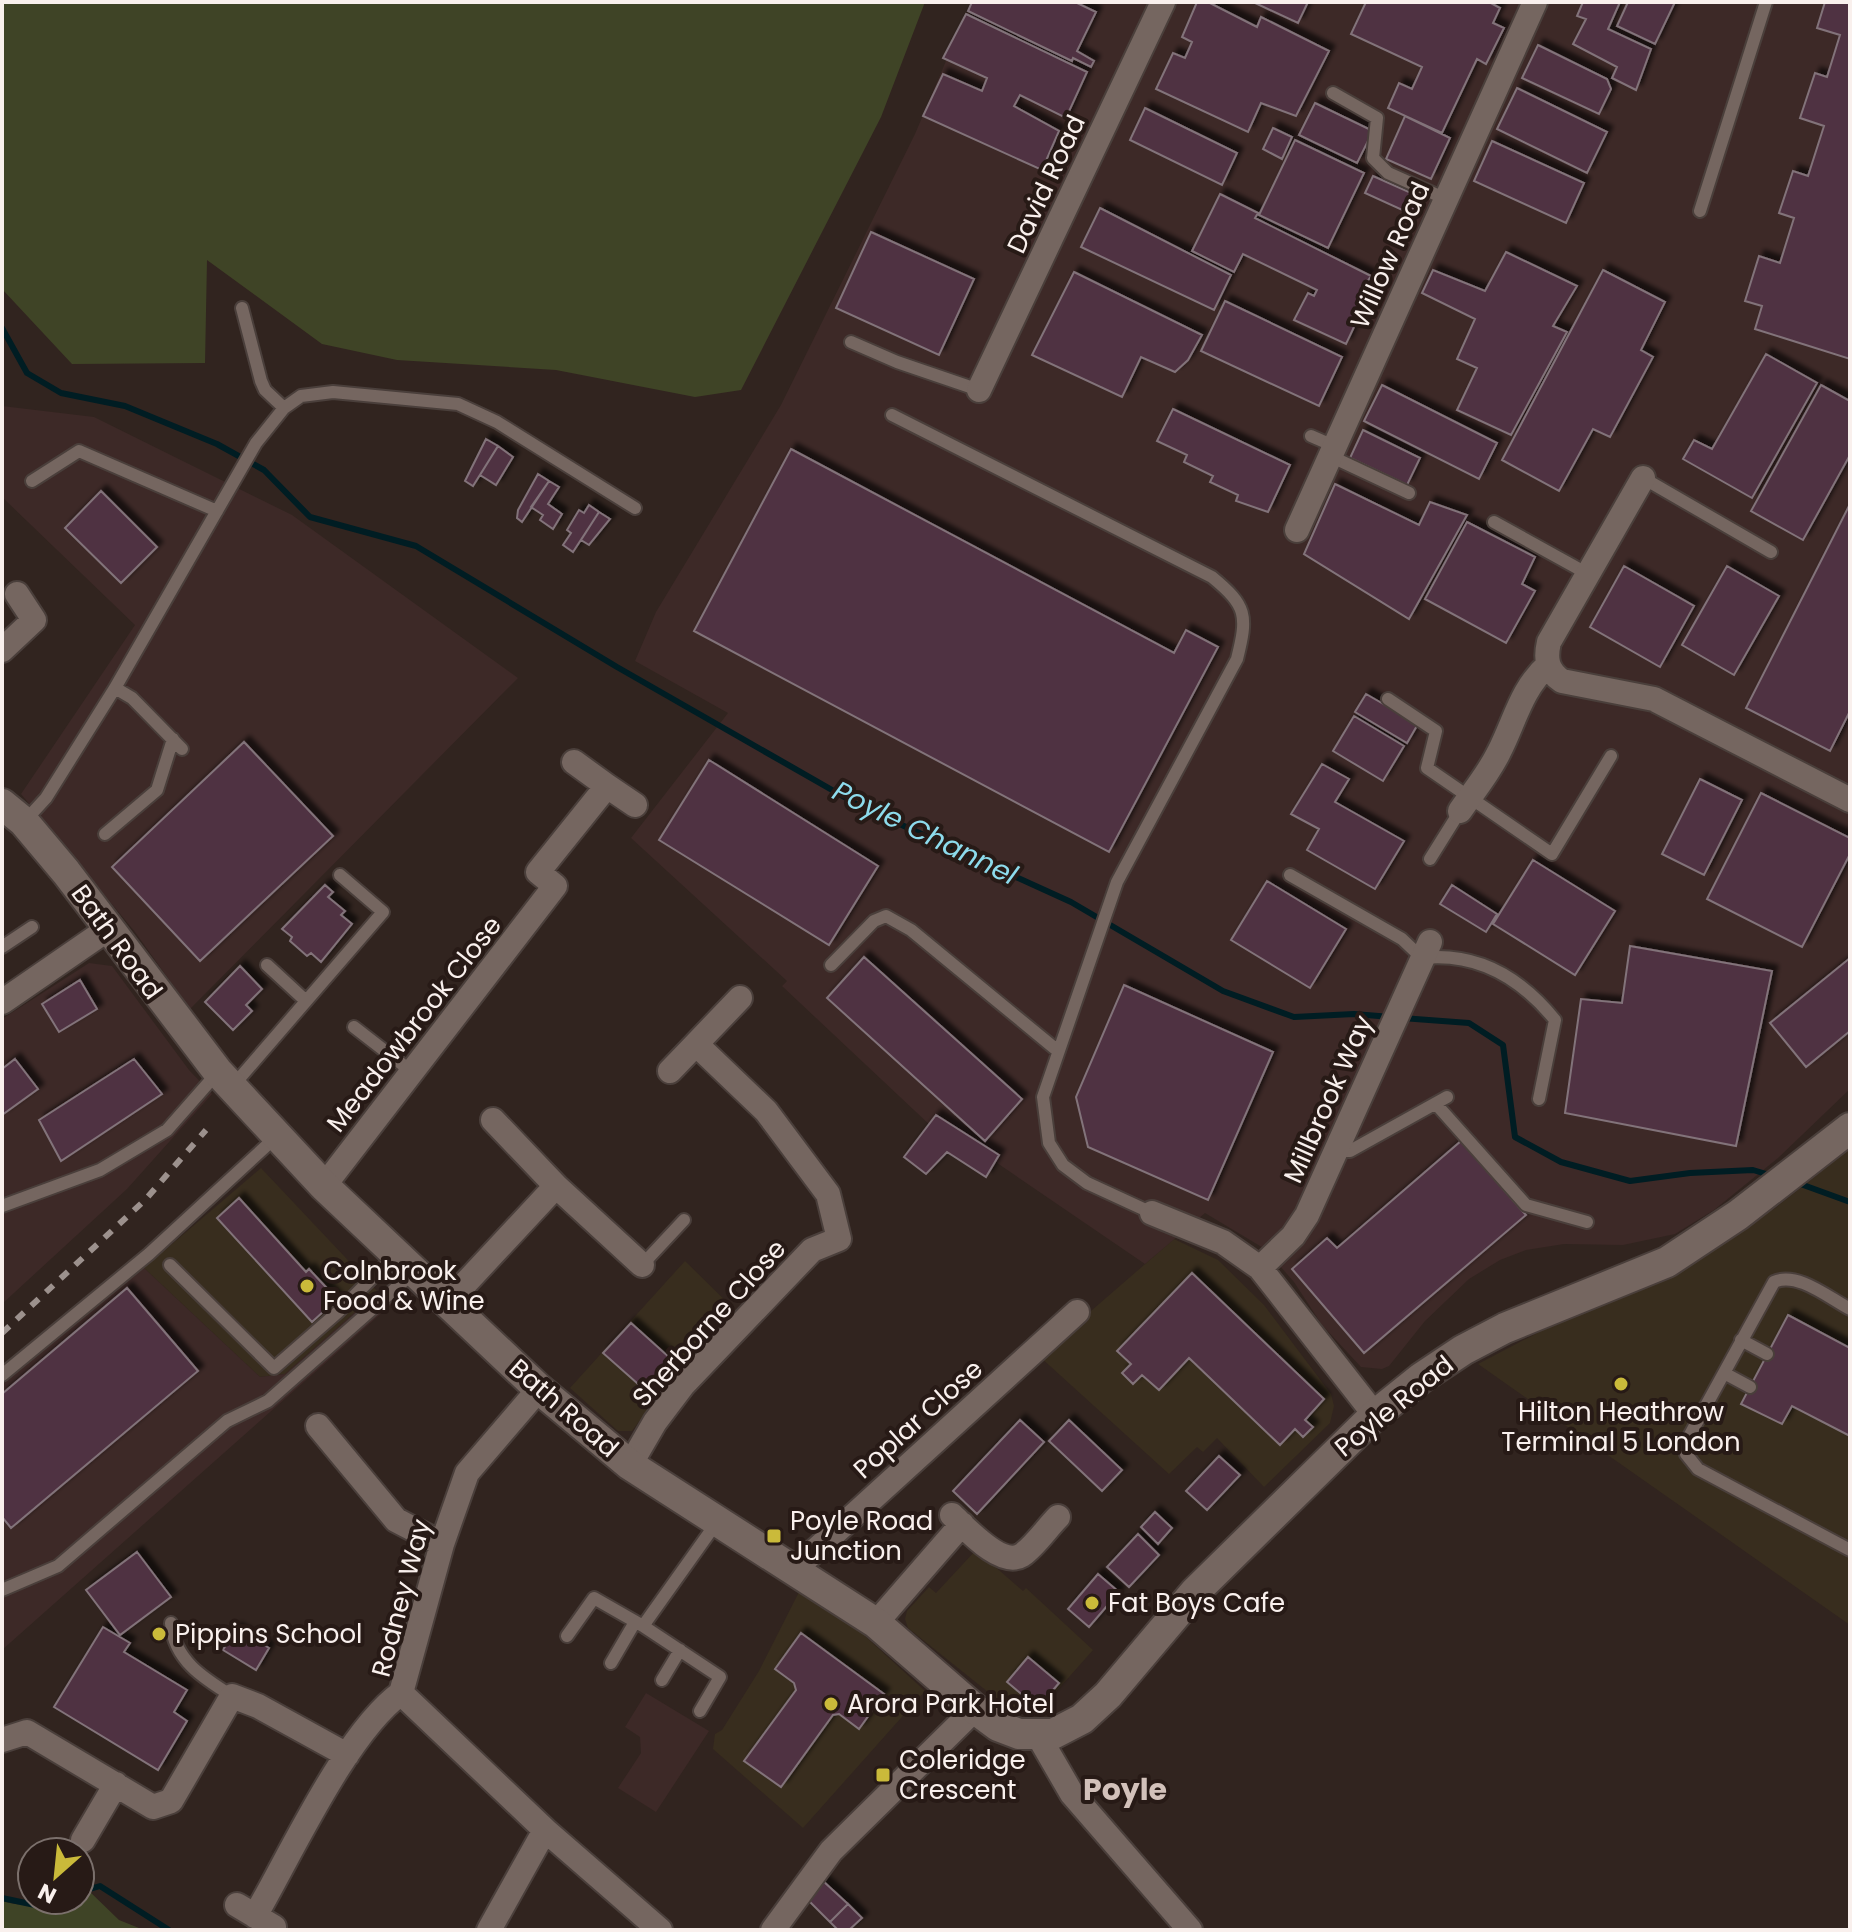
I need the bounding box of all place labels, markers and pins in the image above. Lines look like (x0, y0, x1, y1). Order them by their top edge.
place label: Colnbrook Food & Wine (323, 1253, 485, 1319)
marker: Colnbrook Food & Wine (298, 1277, 316, 1295)
marker: Hilton Heathrow Terminal 5 London (1612, 1375, 1630, 1393)
place label: Hilton Heathrow Terminal 5 London (1501, 1394, 1741, 1460)
place label: Poyle Road Junction (790, 1503, 933, 1569)
marker: Poyle Road Junction (765, 1527, 783, 1545)
place label: Fat Boys Cafe (1108, 1585, 1285, 1621)
marker: Fat Boys Cafe (1083, 1594, 1101, 1612)
place label: Pippins School (175, 1616, 363, 1652)
marker: Pippins School (150, 1625, 168, 1643)
place label: Arora Park Hotel (847, 1686, 1054, 1722)
marker: Arora Park Hotel (822, 1695, 840, 1713)
place label: Coleridge Crescent (899, 1742, 1026, 1808)
marker: Coleridge Crescent (874, 1766, 892, 1784)

